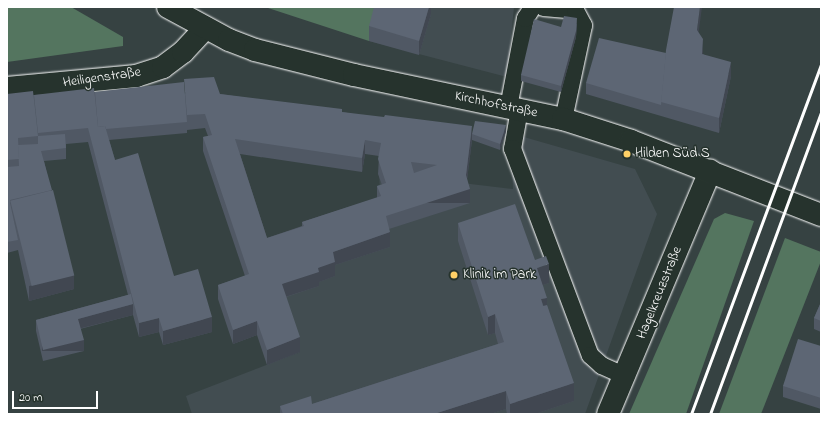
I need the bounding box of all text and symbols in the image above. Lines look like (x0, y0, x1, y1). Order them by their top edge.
street label: Heiligenstraße (62, 64, 142, 92)
street label: Kirchhofstraße (453, 88, 539, 122)
place label: Hilden Süd S (635, 146, 710, 162)
marker: Hilden Süd S (622, 149, 632, 159)
street label: Hagelkreuzstraße (634, 244, 686, 342)
place label: Klinik im Park (463, 267, 536, 283)
marker: Klinik im Park (448, 269, 460, 281)
scale bar (14, 383, 100, 409)
text: 20 m (19, 389, 42, 407)

